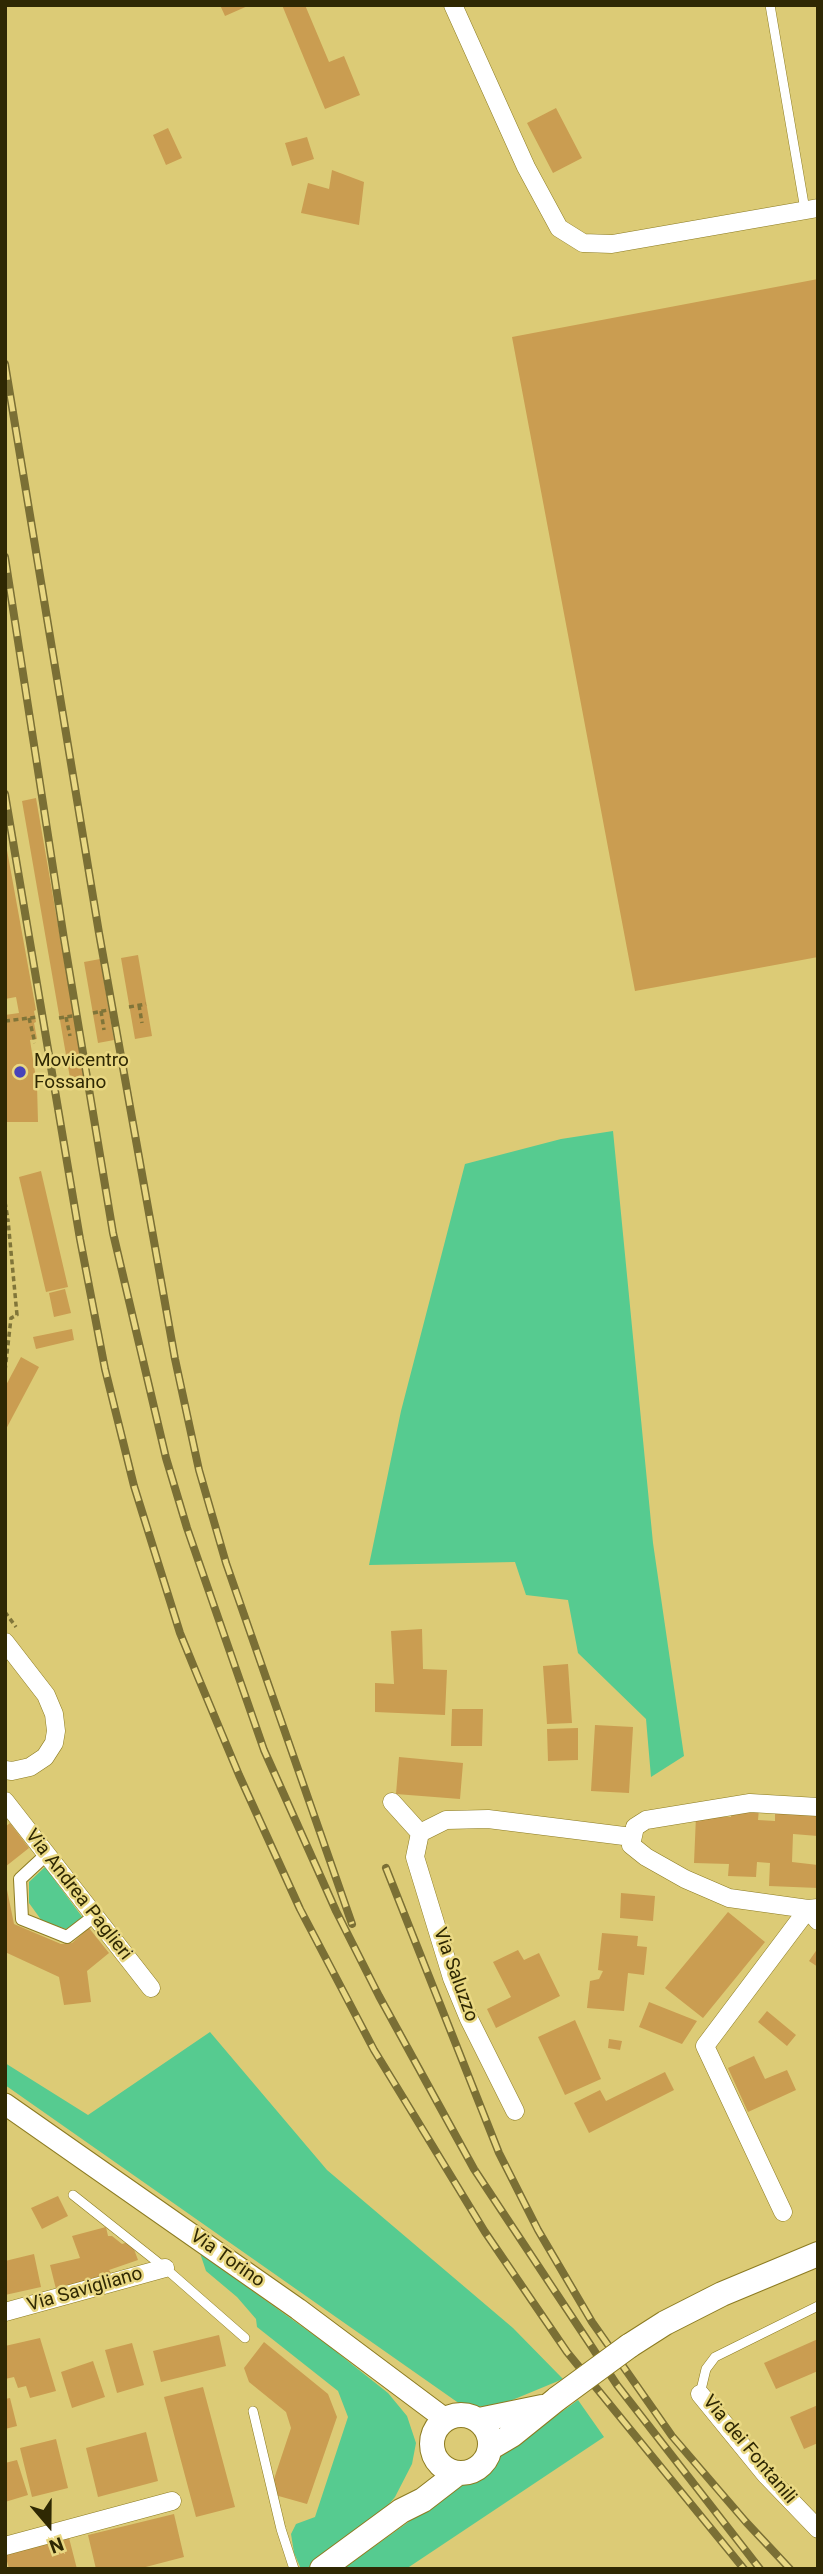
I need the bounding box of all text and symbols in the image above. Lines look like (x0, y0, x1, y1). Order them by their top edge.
place label: Movicentro Fossano (34, 1050, 129, 1094)
marker: Movicentro Fossano (12, 1064, 28, 1080)
street label: Via Andrea Paglieri (20, 1825, 136, 1965)
street label: Via Saluzzo (428, 1925, 482, 2025)
street label: Via Torino (185, 2225, 269, 2293)
street label: Via Savigliano (25, 2263, 145, 2317)
street label: Via dei Fontanili (697, 2391, 801, 2509)
north arrow (14, 2490, 84, 2560)
text: N (46, 2532, 67, 2558)

